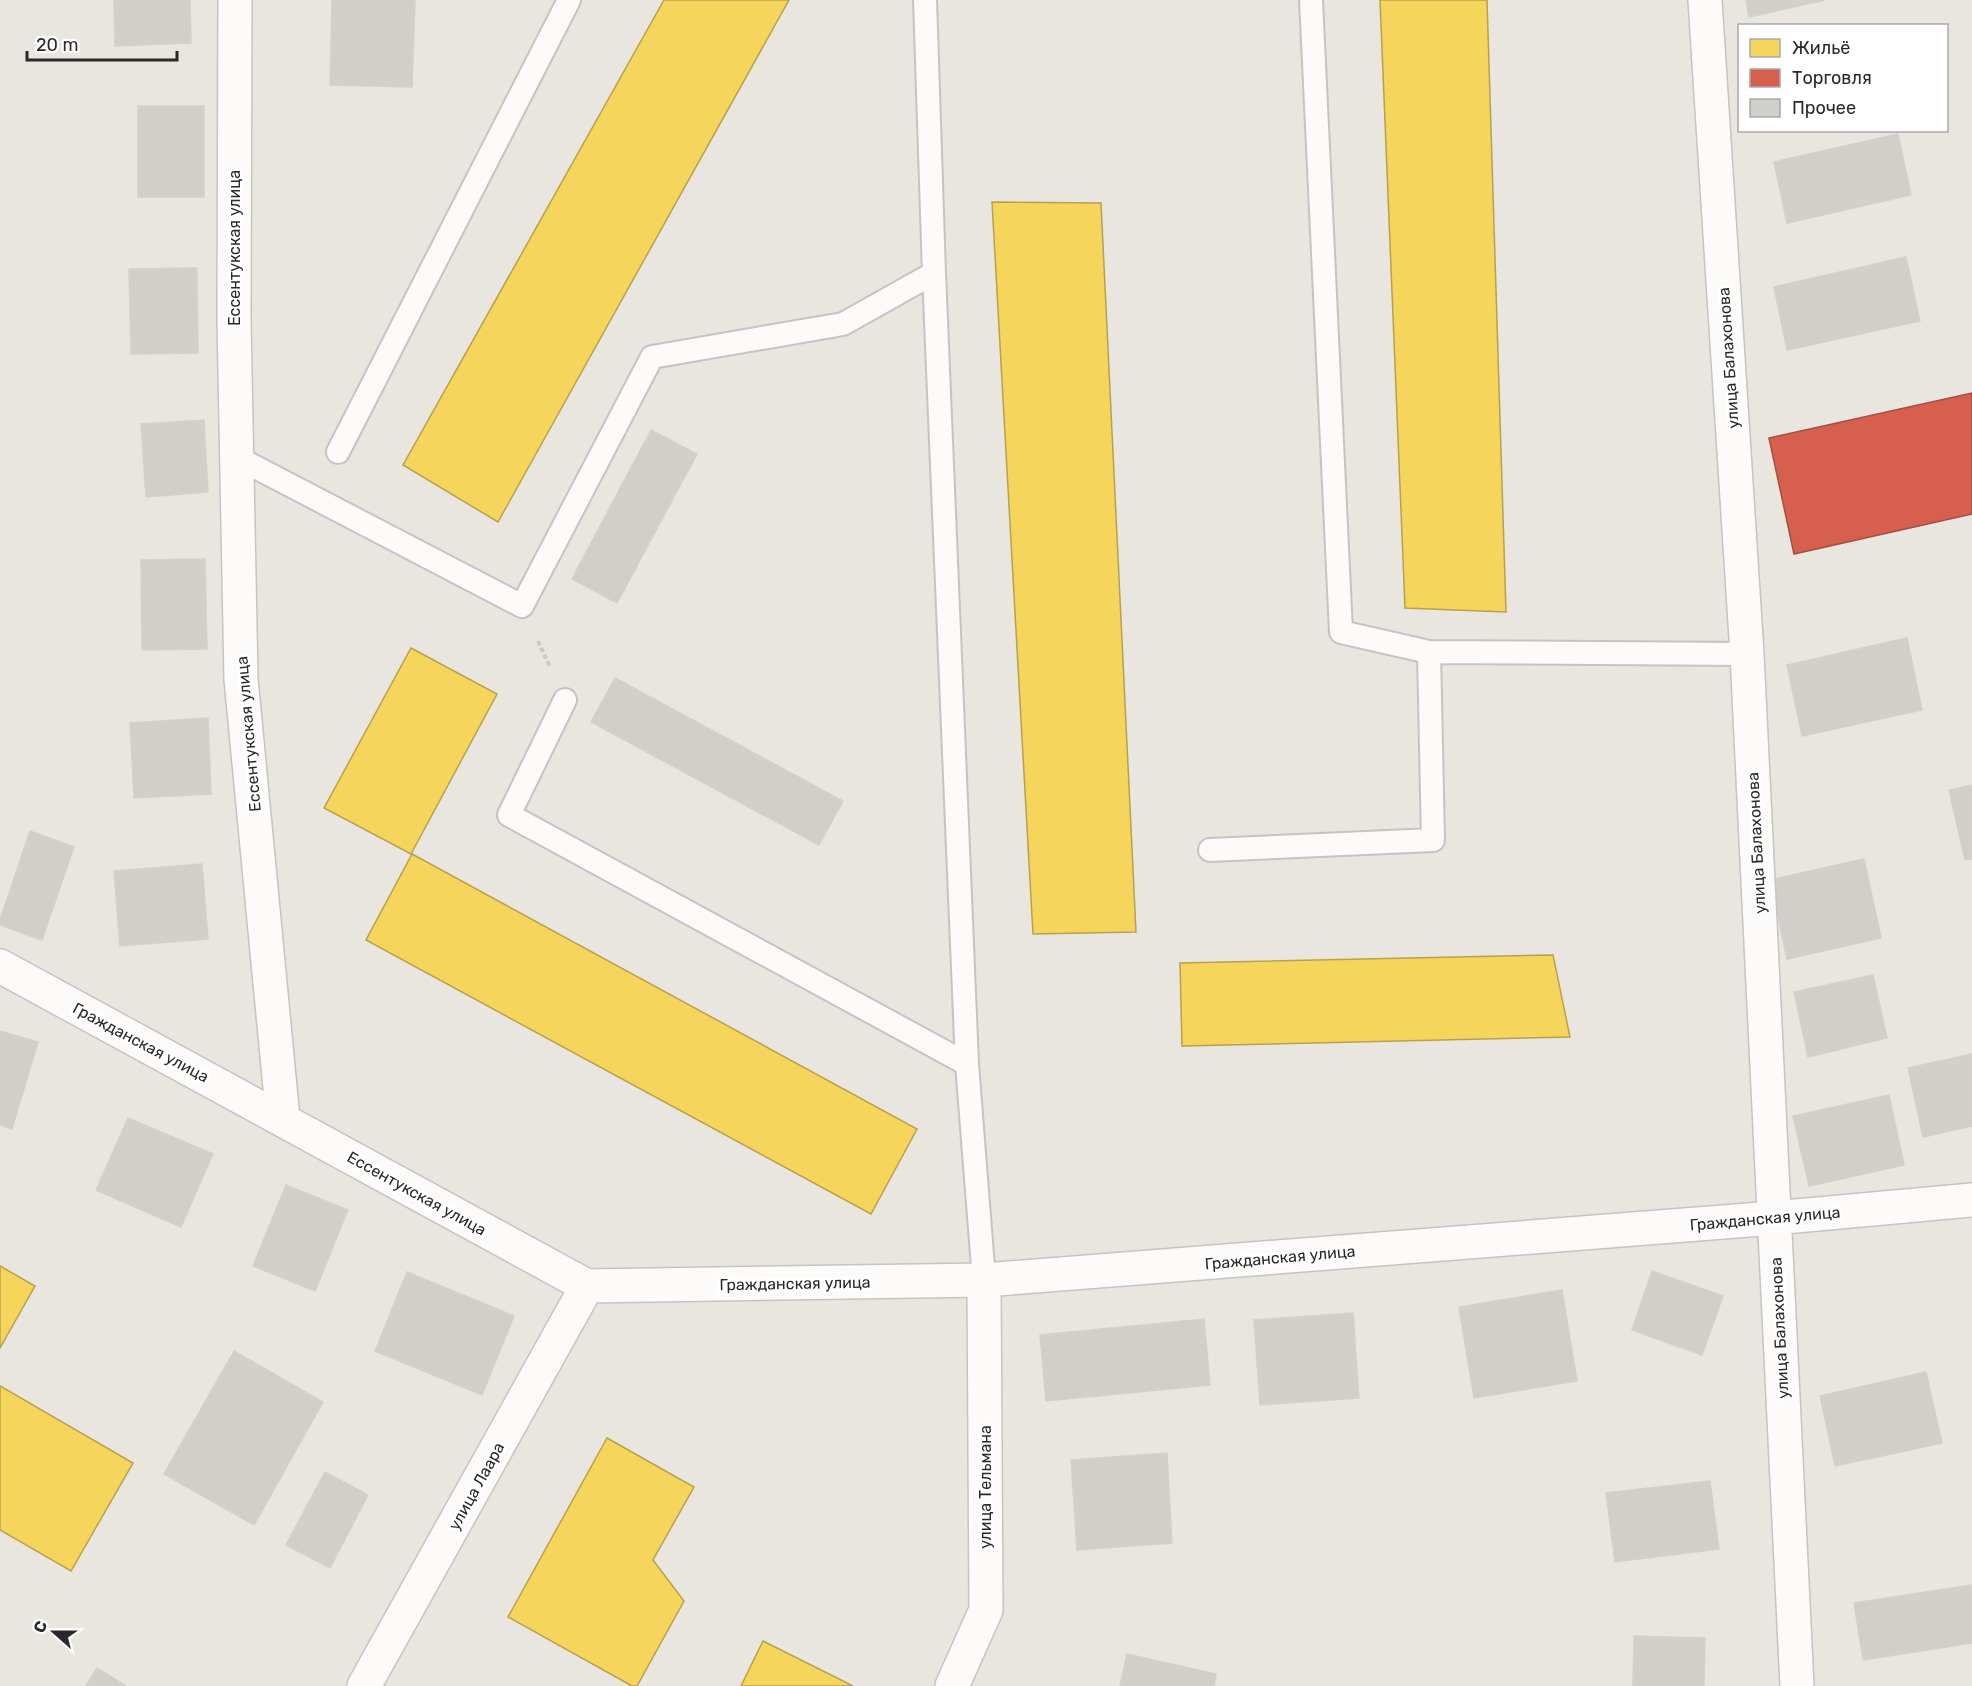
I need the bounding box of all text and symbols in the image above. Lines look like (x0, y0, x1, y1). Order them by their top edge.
scale bar (27, 24, 177, 62)
legend (1738, 24, 1948, 132)
text: 20 m (36, 34, 78, 56)
text: Жильё (1792, 37, 1850, 59)
text: Торговля (1792, 67, 1872, 89)
text: Прочее (1792, 97, 1856, 119)
street label: Ессентукская улица (225, 170, 244, 326)
street label: улица Балахонова (1714, 287, 1743, 429)
street label: Ессентукская улица (232, 655, 265, 813)
street label: улица Балахонова (1743, 772, 1770, 914)
street label: Гражданская улица (70, 999, 212, 1086)
street label: Ессентукская улица (344, 1147, 490, 1240)
street label: Гражданская улица (1689, 1202, 1841, 1235)
street label: Гражданская улица (1204, 1241, 1356, 1274)
street label: улица Балахонова (1766, 1257, 1793, 1399)
street label: Гражданская улица (719, 1273, 871, 1294)
street label: улица Тельмана (976, 1425, 995, 1549)
street label: улица Лаара (445, 1439, 508, 1533)
north arrow (24, 1602, 84, 1662)
text: С (30, 1618, 51, 1635)

